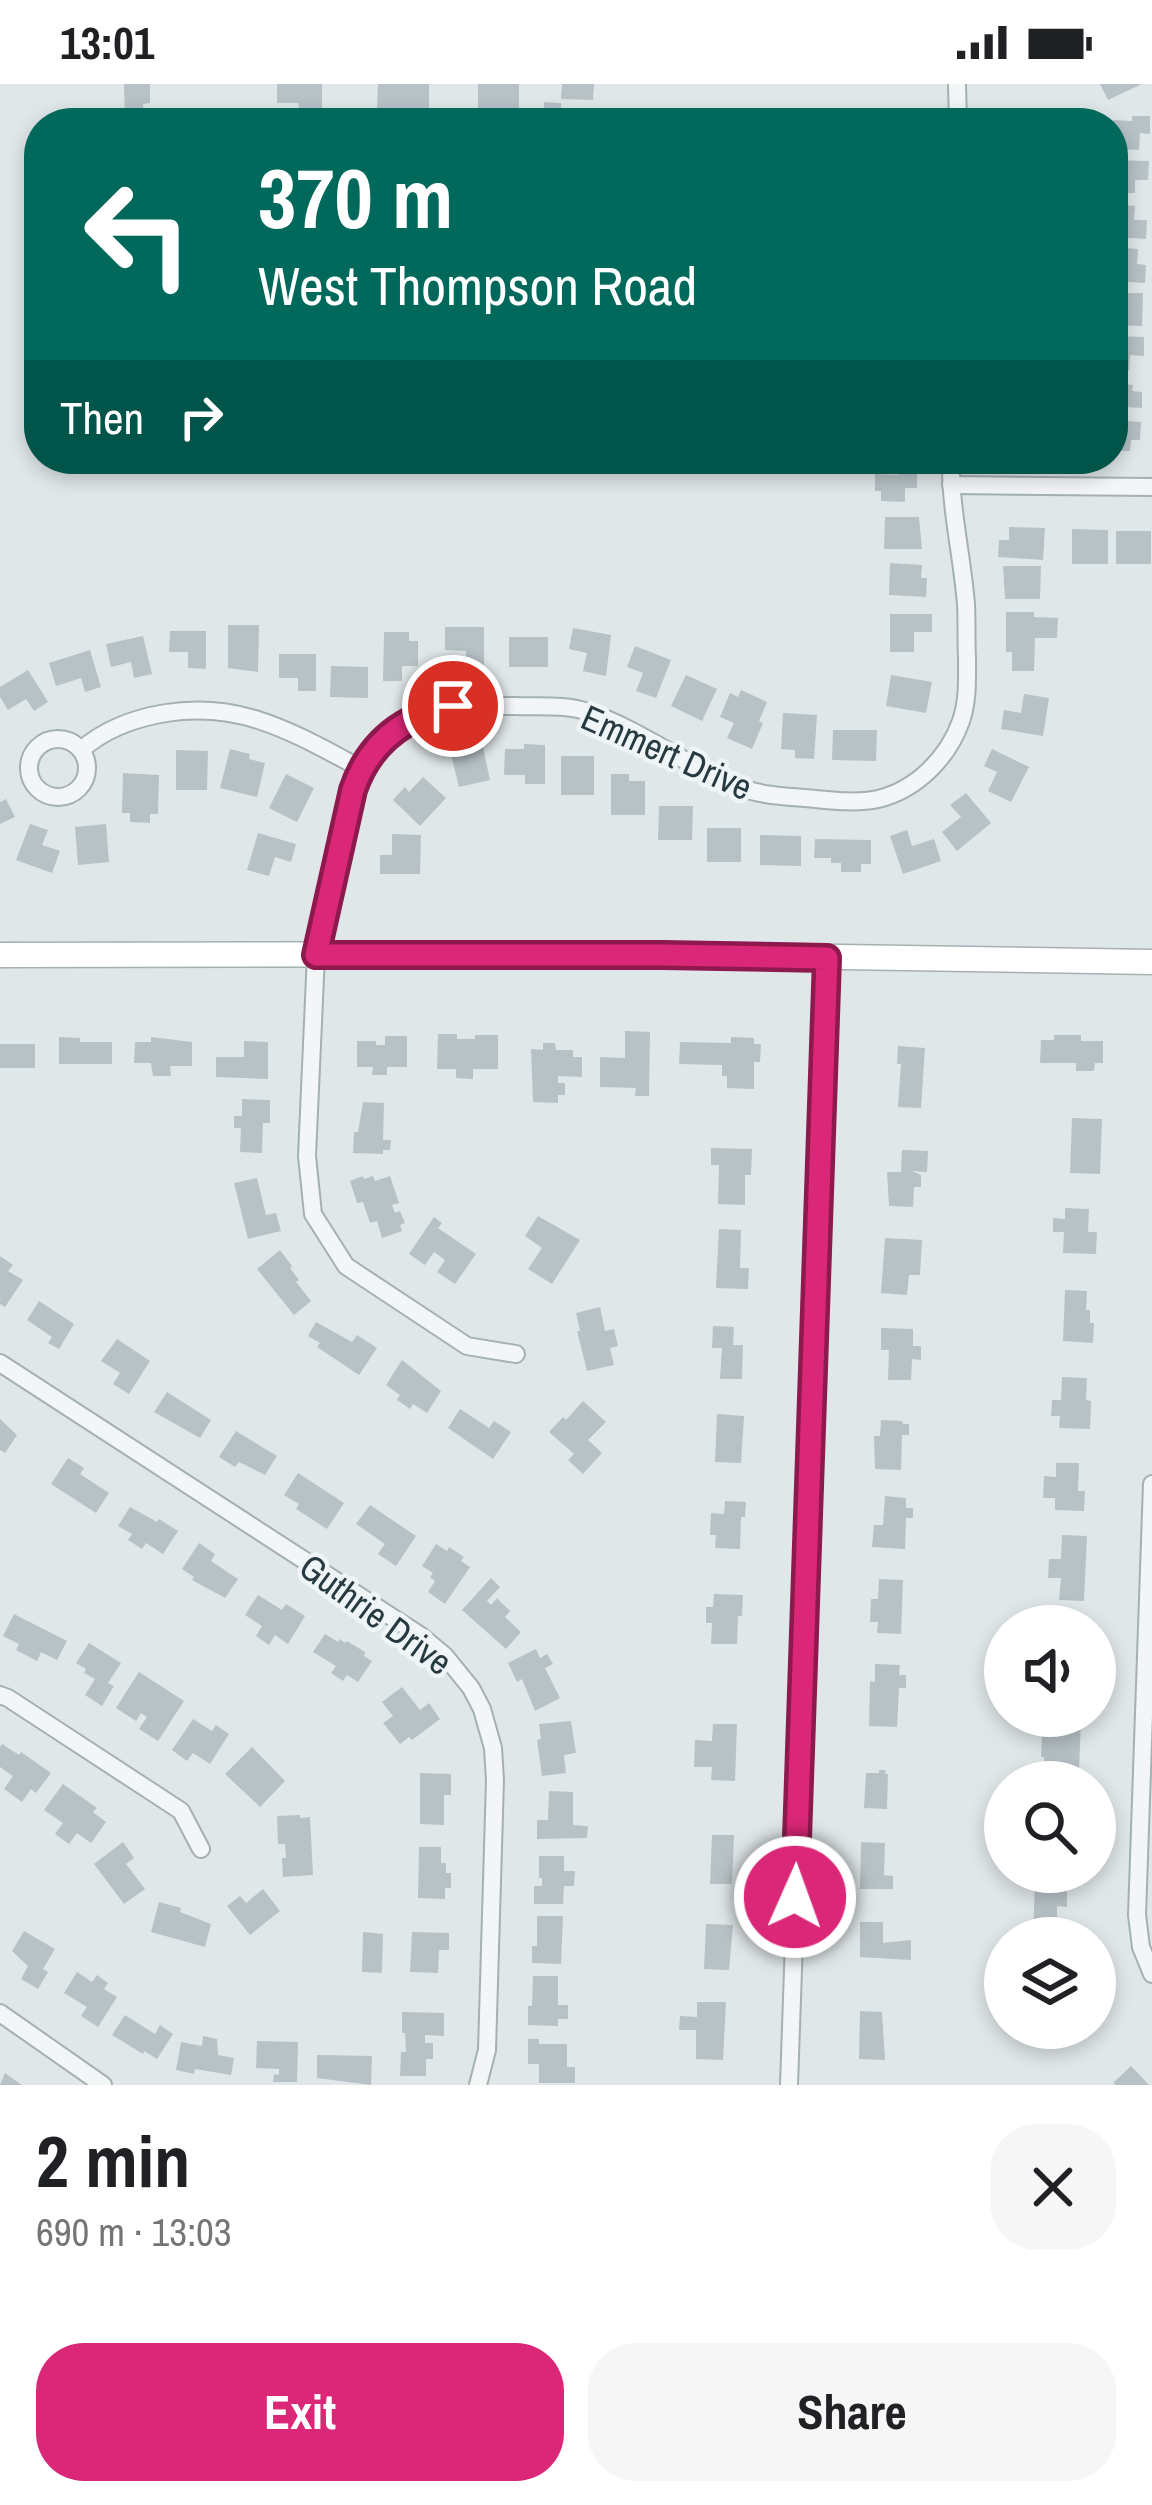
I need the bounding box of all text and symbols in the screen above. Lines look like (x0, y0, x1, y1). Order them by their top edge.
text: 13:01 (60, 12, 154, 73)
text: 370 m (258, 141, 453, 254)
icon: left (60, 156, 216, 312)
text: West Thompson Road (258, 249, 697, 322)
icon: right (168, 384, 234, 450)
text: Then (60, 387, 144, 448)
pin (402, 655, 504, 757)
icon: arrive (420, 673, 486, 739)
street label: Emmert Drive (574, 693, 760, 811)
street label: Guthrie Drive (290, 1543, 462, 1685)
map controls (984, 1605, 1116, 2049)
button: sound (984, 1605, 1116, 1737)
button: search (984, 1761, 1116, 1893)
position arrow (732, 1834, 858, 1960)
button: layers (984, 1917, 1116, 2049)
text: 2 min (36, 2112, 190, 2209)
button: close (990, 2124, 1116, 2250)
text: 690 m · 13:03 (36, 2206, 232, 2258)
button: Exit (36, 2343, 564, 2481)
button: Share (588, 2343, 1116, 2481)

